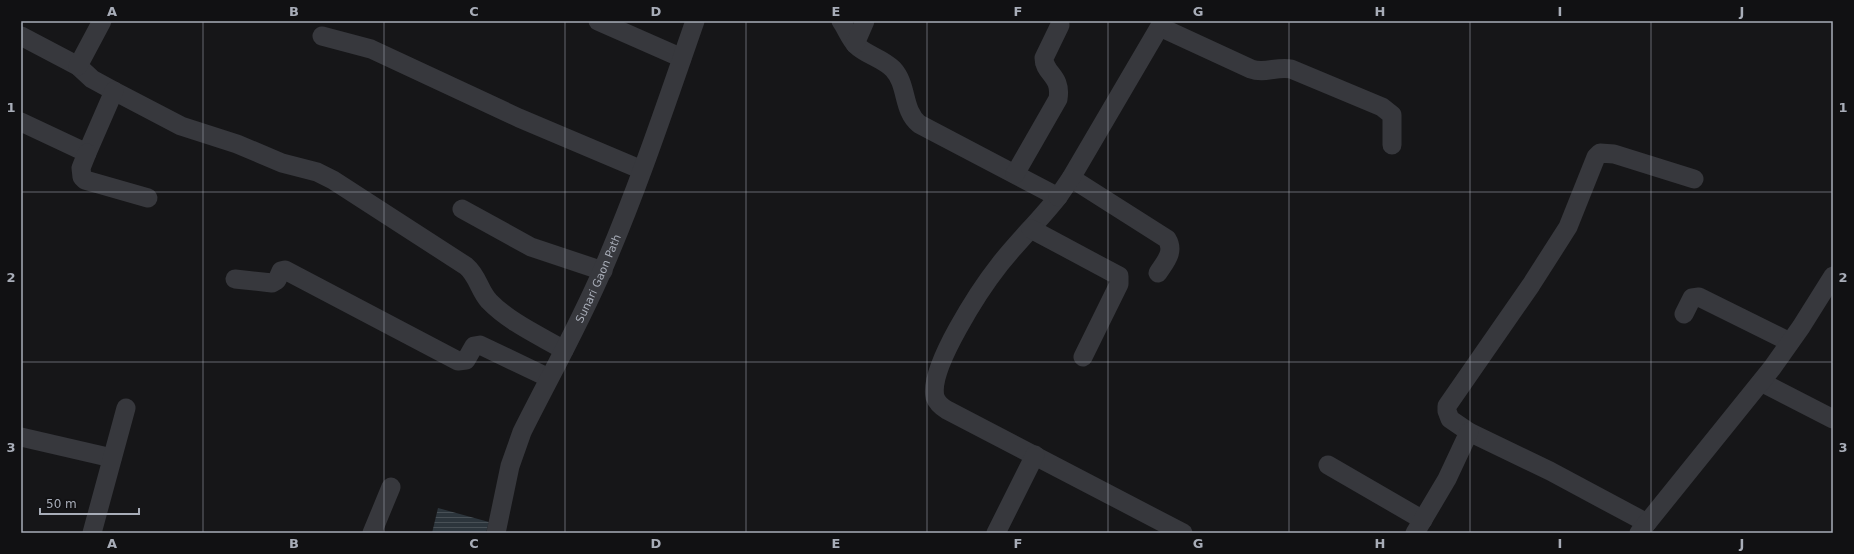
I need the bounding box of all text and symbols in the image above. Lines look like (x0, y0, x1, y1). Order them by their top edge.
text: A (107, 4, 117, 19)
text: B (289, 4, 299, 19)
text: C (469, 4, 479, 19)
text: D (651, 4, 662, 19)
text: E (832, 4, 840, 19)
text: F (1014, 4, 1022, 19)
text: G (1193, 4, 1203, 19)
text: H (1375, 4, 1385, 19)
text: I (1558, 4, 1562, 19)
text: J (1739, 4, 1744, 19)
text: 1 (6, 100, 16, 115)
text: 1 (1838, 100, 1848, 115)
street label: Sunari Gaon Path (573, 232, 623, 325)
text: 2 (6, 270, 16, 285)
text: 2 (1838, 270, 1848, 285)
text: 3 (6, 440, 16, 455)
text: 3 (1838, 440, 1848, 455)
scale bar (40, 490, 139, 516)
text: 50 m (46, 497, 77, 511)
text: A (107, 536, 117, 551)
text: B (289, 536, 299, 551)
text: C (469, 536, 479, 551)
text: D (651, 536, 662, 551)
text: E (832, 536, 840, 551)
text: F (1014, 536, 1022, 551)
text: G (1193, 536, 1203, 551)
text: H (1375, 536, 1385, 551)
text: I (1558, 536, 1562, 551)
text: J (1739, 536, 1744, 551)

